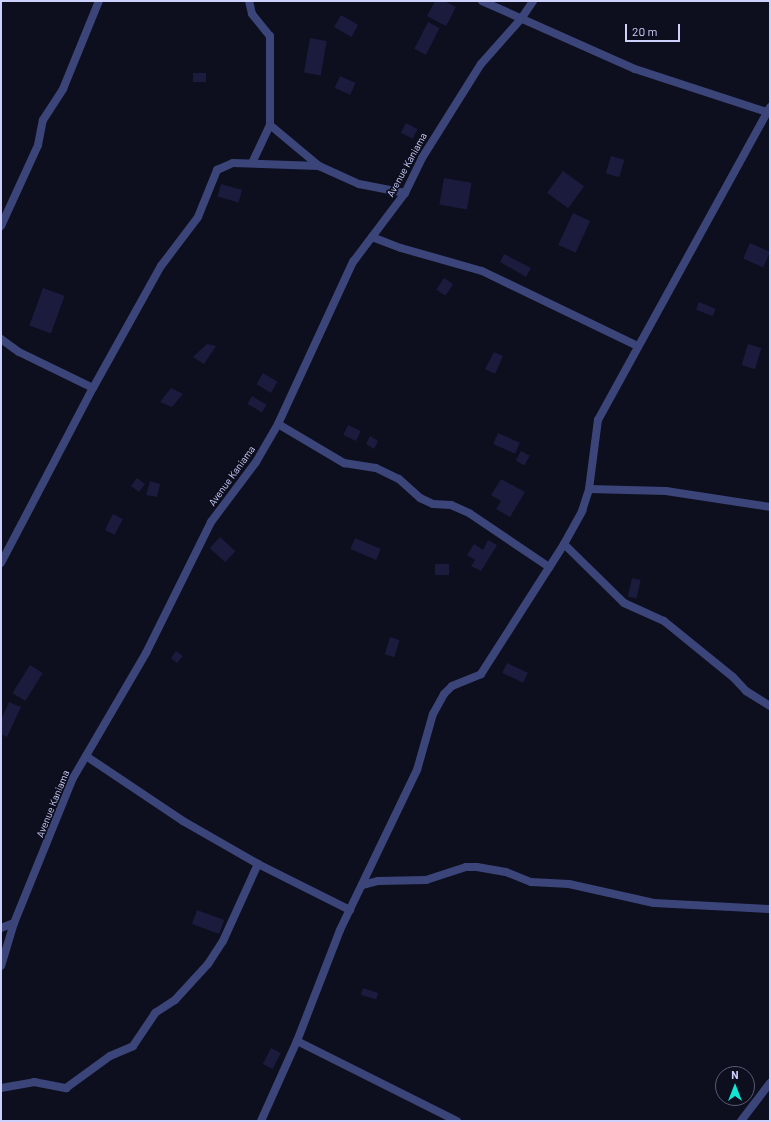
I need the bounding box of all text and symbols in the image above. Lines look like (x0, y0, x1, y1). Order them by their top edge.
scale bar (627, 16, 682, 42)
text: 20 m (632, 24, 658, 38)
street label: Avenue Kaniama (384, 131, 430, 199)
street label: Avenue Kaniama (206, 444, 258, 508)
street label: Avenue Kaniama (34, 769, 72, 839)
north arrow (715, 1066, 755, 1106)
text: N (731, 1068, 739, 1081)

